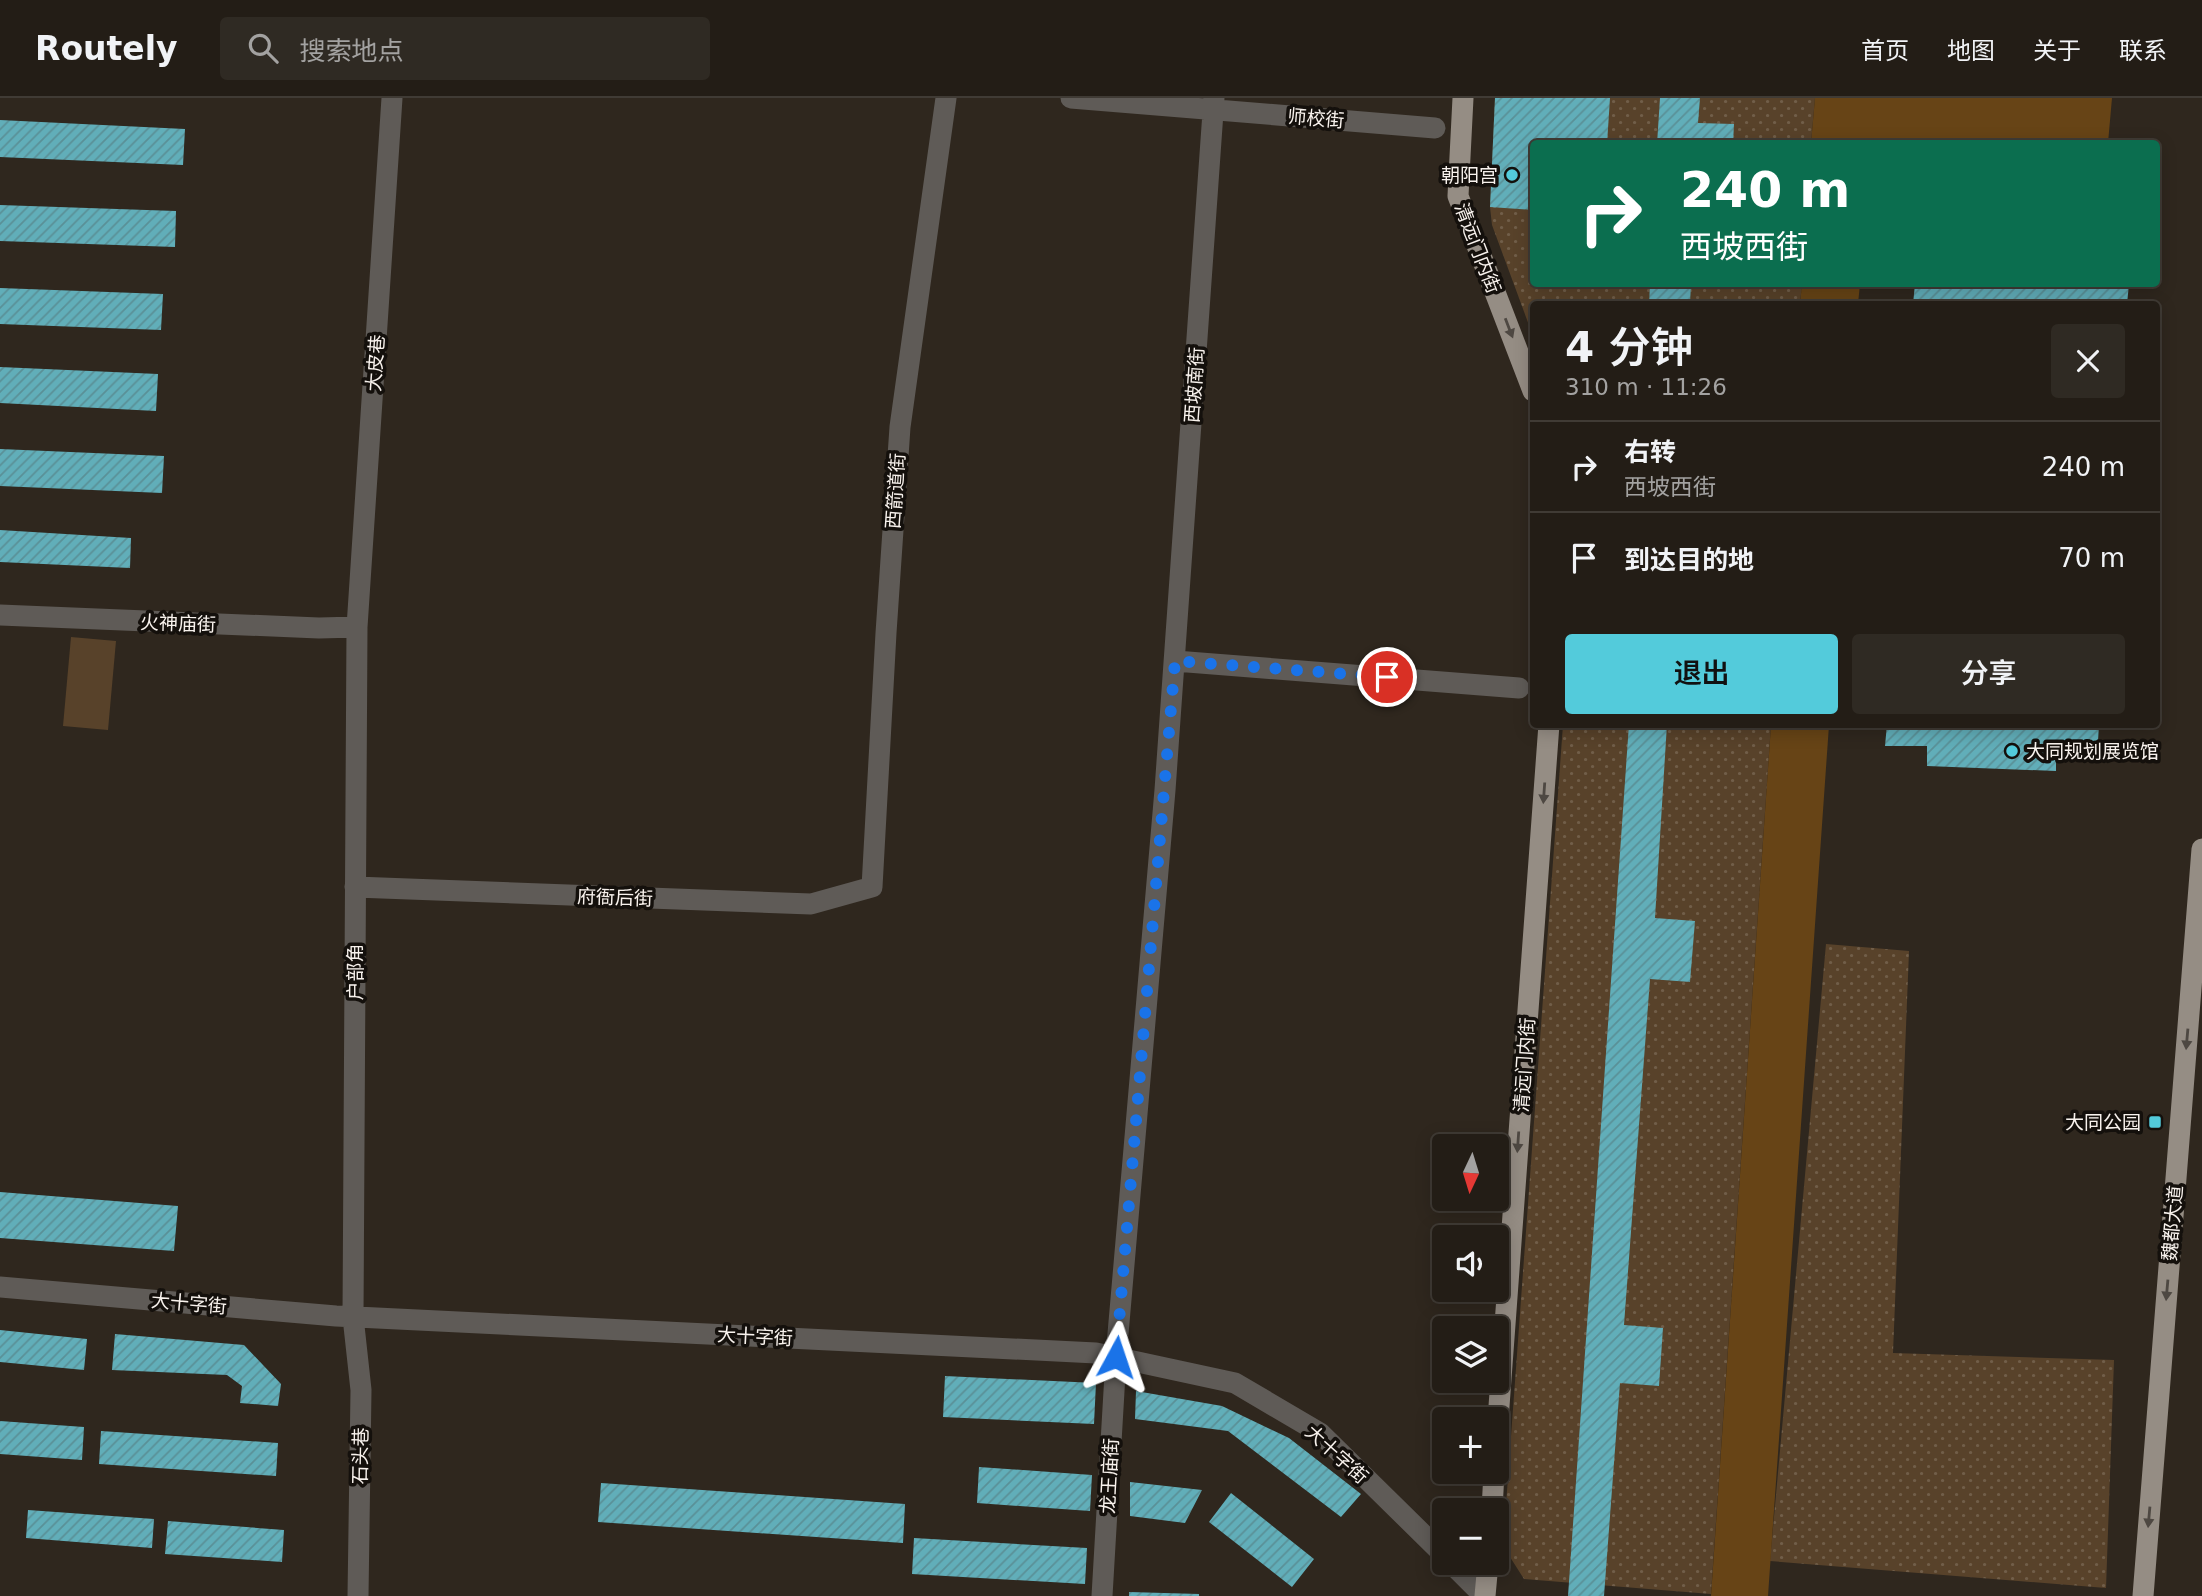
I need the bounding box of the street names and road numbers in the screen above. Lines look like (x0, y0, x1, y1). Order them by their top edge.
street label: 师校街 (1287, 105, 1345, 131)
street label: 清远门内街 (1451, 200, 1505, 296)
street label: 大皮巷 (362, 334, 388, 392)
street label: 西坡南街 (1180, 346, 1208, 424)
street label: 西箭道街 (881, 452, 909, 530)
street label: 火神庙街 (140, 611, 216, 635)
street label: 府衙后街 (577, 885, 653, 909)
street label: 户部角 (344, 943, 366, 1001)
street label: 清远门内街 (1510, 1017, 1538, 1113)
street label: 魏都大道 (2158, 1184, 2186, 1262)
street label: 大十字街 (150, 1289, 228, 1317)
street label: 大十字街 (716, 1323, 794, 1349)
street label: 大十字街 (1301, 1420, 1373, 1488)
street label: 石头巷 (349, 1427, 371, 1485)
street label: 龙王庙街 (1096, 1437, 1122, 1515)

